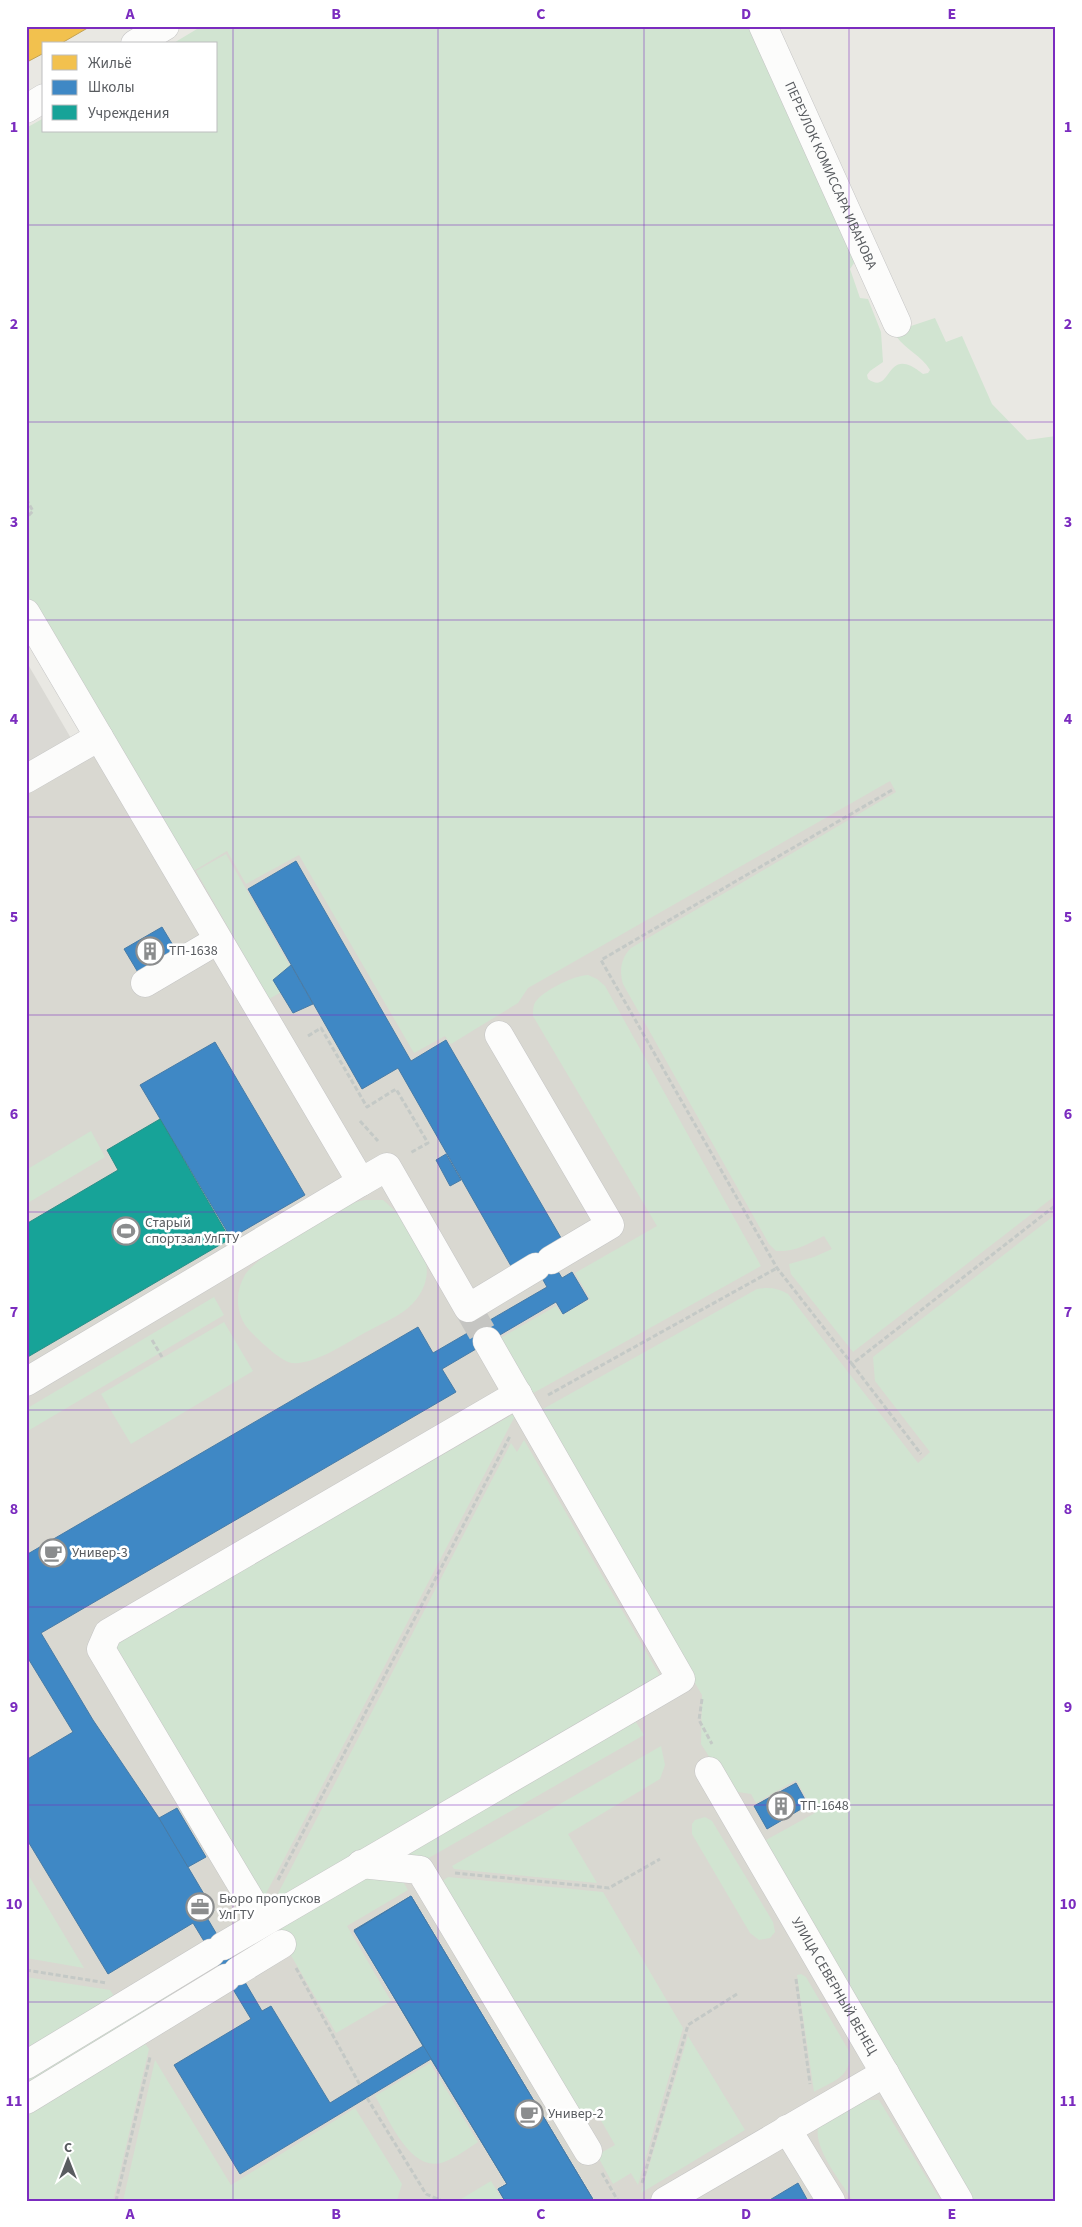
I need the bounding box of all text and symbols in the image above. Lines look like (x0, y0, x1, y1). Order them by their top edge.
text: A (124, 3, 135, 25)
text: B (331, 3, 341, 25)
text: C (536, 3, 546, 25)
text: D (741, 3, 751, 25)
text: E (948, 3, 956, 25)
legend (42, 42, 218, 132)
text: Жильё (88, 53, 132, 74)
text: Школы (88, 77, 135, 98)
street label: ПЕРЕУЛОК КОМИССАРА ИВАНОВА (779, 78, 882, 273)
text: Учреждения (88, 103, 169, 124)
text: 1 (10, 116, 18, 138)
text: 1 (1064, 116, 1072, 138)
text: 2 (10, 313, 18, 335)
text: 2 (1064, 313, 1072, 335)
text: 3 (10, 511, 18, 533)
text: 3 (1064, 511, 1072, 533)
text: 4 (10, 708, 19, 730)
text: 4 (1064, 708, 1073, 730)
text: 5 (10, 906, 18, 928)
text: 5 (1064, 906, 1072, 928)
building icon: ТП-1638 (135, 936, 165, 966)
place label: ТП-1638 (169, 941, 218, 961)
text: 6 (10, 1103, 18, 1125)
text: 6 (1064, 1103, 1072, 1125)
place label: Старый спортзал УлГТУ (145, 1213, 240, 1249)
sports icon: Старый спортзал УлГТУ (111, 1216, 141, 1246)
text: 7 (10, 1301, 18, 1323)
text: 7 (1064, 1301, 1072, 1323)
text: 8 (10, 1498, 18, 1520)
text: 8 (1064, 1498, 1072, 1520)
cafe icon: Универ-3 (38, 1538, 68, 1568)
place label: Универ-3 (72, 1543, 128, 1563)
text: 9 (10, 1696, 18, 1718)
text: 9 (1064, 1696, 1072, 1718)
building icon: ТП-1648 (766, 1791, 796, 1821)
place label: ТП-1648 (800, 1796, 849, 1816)
place label: Бюро пропусков УлГТУ (219, 1889, 321, 1925)
office icon: Бюро пропусков УлГТУ (185, 1892, 215, 1922)
text: 10 (6, 1893, 22, 1915)
text: 10 (1060, 1893, 1076, 1915)
street label: УЛИЦА СЕВЕРНЫЙ ВЕНЕЦ (786, 1914, 882, 2059)
text: 11 (6, 2090, 22, 2112)
text: 11 (1060, 2090, 1076, 2112)
cafe icon: Универ-2 (514, 2099, 544, 2129)
place label: Универ-2 (548, 2104, 604, 2124)
north arrow (42, 2134, 92, 2184)
text: С (64, 2138, 72, 2158)
text: A (124, 2203, 135, 2225)
text: B (331, 2203, 341, 2225)
text: C (536, 2203, 546, 2225)
text: D (741, 2203, 751, 2225)
text: E (948, 2203, 956, 2225)

